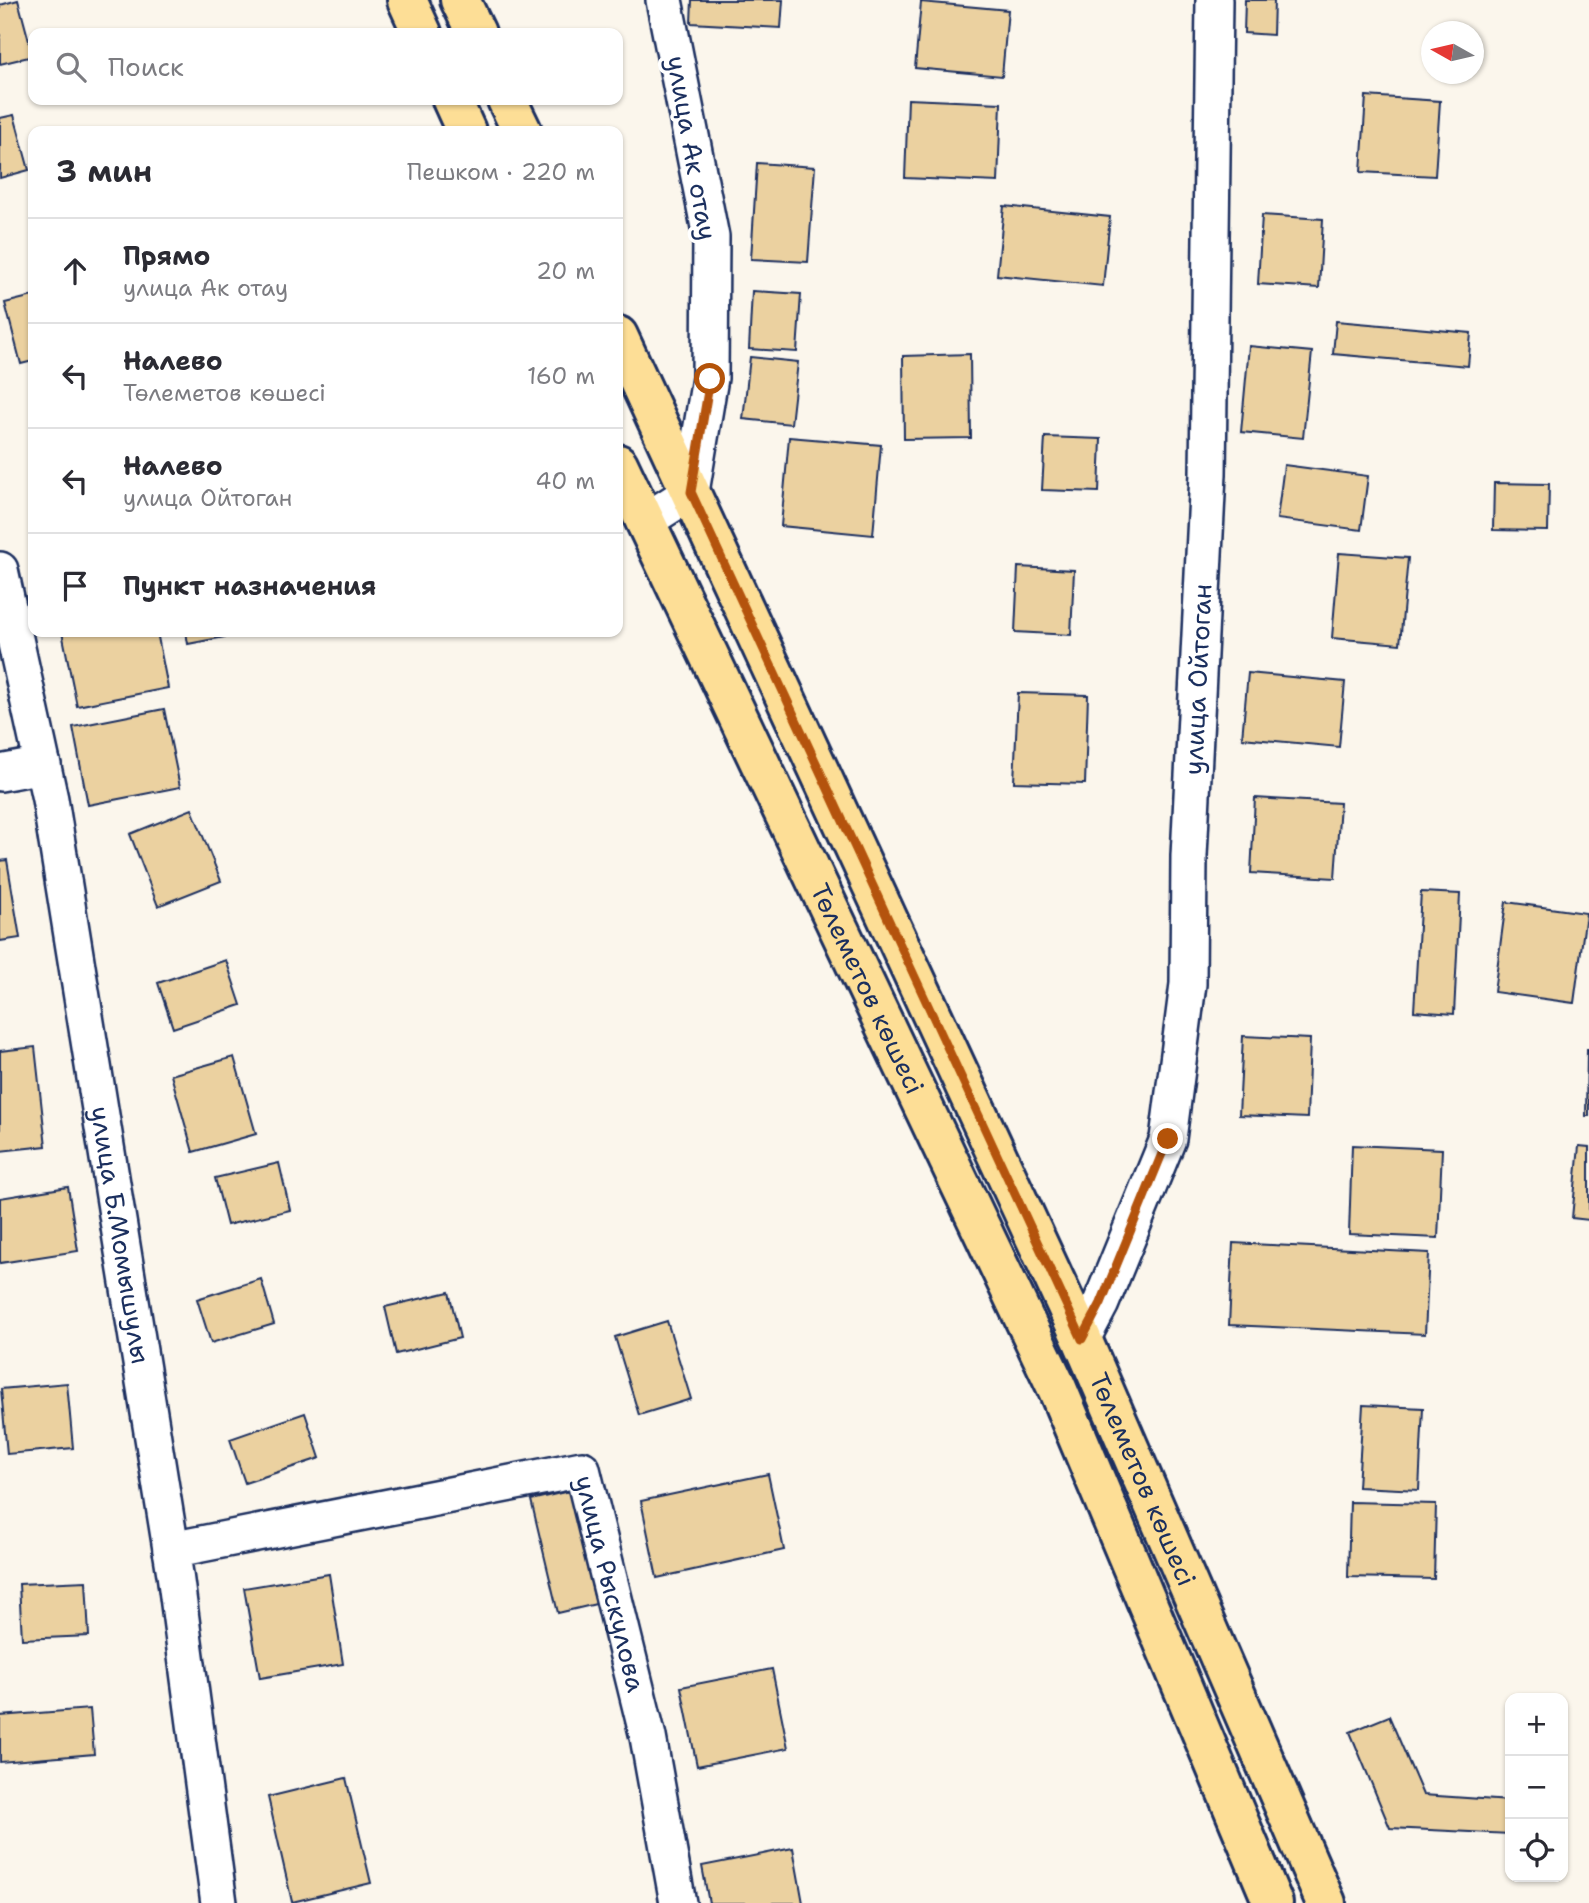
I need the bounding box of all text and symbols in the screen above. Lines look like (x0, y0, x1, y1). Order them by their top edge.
north arrow (1421, 21, 1484, 84)
search box (28, 28, 623, 105)
icon: search (52, 48, 90, 86)
text: Поиск (108, 49, 184, 84)
street label: улица Ак отау (659, 53, 726, 243)
text: 3 мин (56, 151, 152, 192)
text: Пешком · 220 m (407, 157, 595, 187)
text: Прямо (123, 238, 211, 273)
icon: ahead (56, 252, 94, 290)
text: 20 m (536, 256, 595, 286)
text: улица Ак отау (123, 273, 288, 303)
text: Налево (123, 343, 223, 378)
icon: left (56, 357, 94, 395)
text: 160 m (527, 361, 595, 391)
route start (694, 363, 725, 394)
text: Төлеметов көшесі (123, 378, 326, 408)
text: Налево (123, 448, 223, 483)
icon: left (56, 462, 94, 500)
text: 40 m (535, 466, 595, 496)
text: улица Ойтоган (123, 483, 292, 513)
icon: arrive (56, 567, 94, 605)
text: Пункт назначения (123, 568, 376, 603)
street label: улица Ойтоган (1175, 583, 1220, 776)
street label: Төлеметов көшесі (803, 878, 933, 1100)
street label: улица Б.Момышулы (83, 1103, 159, 1366)
route end (1152, 1123, 1183, 1154)
street label: Төлеметов көшесі (1082, 1367, 1205, 1591)
street label: улица Рыскулова (567, 1472, 654, 1696)
map controls (1505, 1693, 1568, 1882)
button: + (1505, 1693, 1568, 1756)
button: − (1505, 1756, 1568, 1819)
button: locate (1505, 1819, 1568, 1882)

